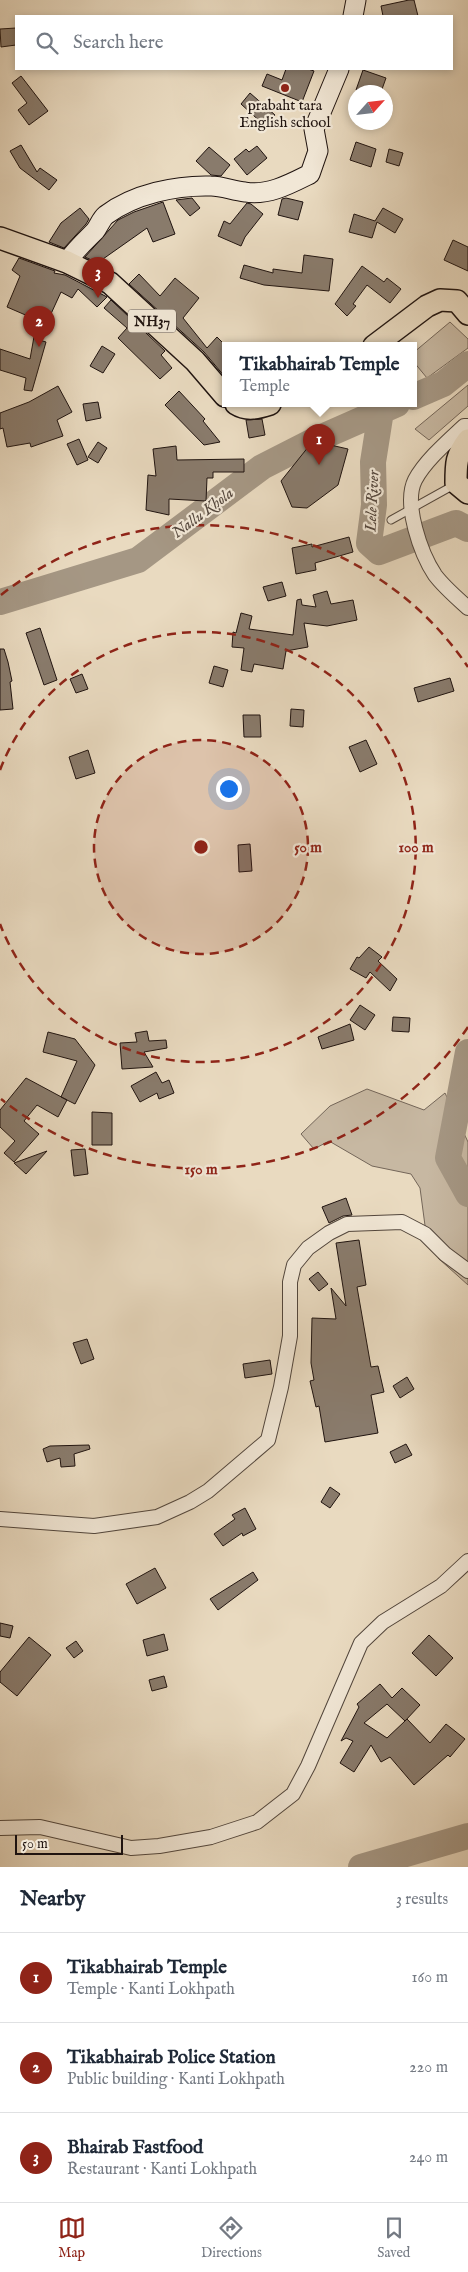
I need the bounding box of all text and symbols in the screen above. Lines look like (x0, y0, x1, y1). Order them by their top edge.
search box (15, 15, 453, 70)
icon: search (33, 29, 61, 57)
text: Search here (73, 31, 164, 55)
marker: prabaht tara English school (279, 82, 291, 94)
north arrow (348, 85, 393, 130)
place label: prabaht tara English school (239, 96, 331, 132)
pin: 3 (82, 257, 114, 298)
pin: 2 (23, 306, 55, 347)
road number: NH37 (128, 310, 176, 332)
popup (222, 342, 417, 407)
text: Tikabhairab Temple (240, 353, 399, 377)
text: Temple (240, 377, 290, 397)
pin: 1 (303, 424, 335, 465)
water label: Lele River (361, 468, 385, 533)
water label: Nallu Khola (168, 484, 238, 543)
your location (216, 776, 242, 802)
centre of rings (192, 838, 210, 856)
text: 50 m (294, 838, 322, 857)
text: 100 m (398, 838, 434, 857)
text: 150 m (184, 1160, 218, 1179)
scale bar (15, 1832, 122, 1855)
text: 50 m (22, 1835, 48, 1853)
text: Nearby (20, 1886, 85, 1913)
text: 3 results (396, 1890, 448, 1910)
text: Tikabhairab Temple (67, 1956, 227, 1980)
text: 1 (33, 1968, 39, 1988)
text: 160 m (412, 1968, 448, 1988)
text: Temple · Kanti Lokhpath (67, 1980, 235, 2000)
text: Tikabhairab Police Station (67, 2046, 276, 2070)
text: 2 (32, 2058, 40, 2078)
text: 220 m (409, 2058, 448, 2078)
text: Public building · Kanti Lokhpath (67, 2070, 285, 2090)
text: Bhairab Fastfood (67, 2136, 203, 2160)
text: 3 (33, 2148, 39, 2168)
text: 240 m (409, 2148, 448, 2168)
text: Restaurant · Kanti Lokhpath (67, 2160, 257, 2180)
tab: Map (58, 2214, 86, 2262)
tab: Directions (201, 2214, 262, 2262)
tab: Saved (377, 2214, 410, 2262)

